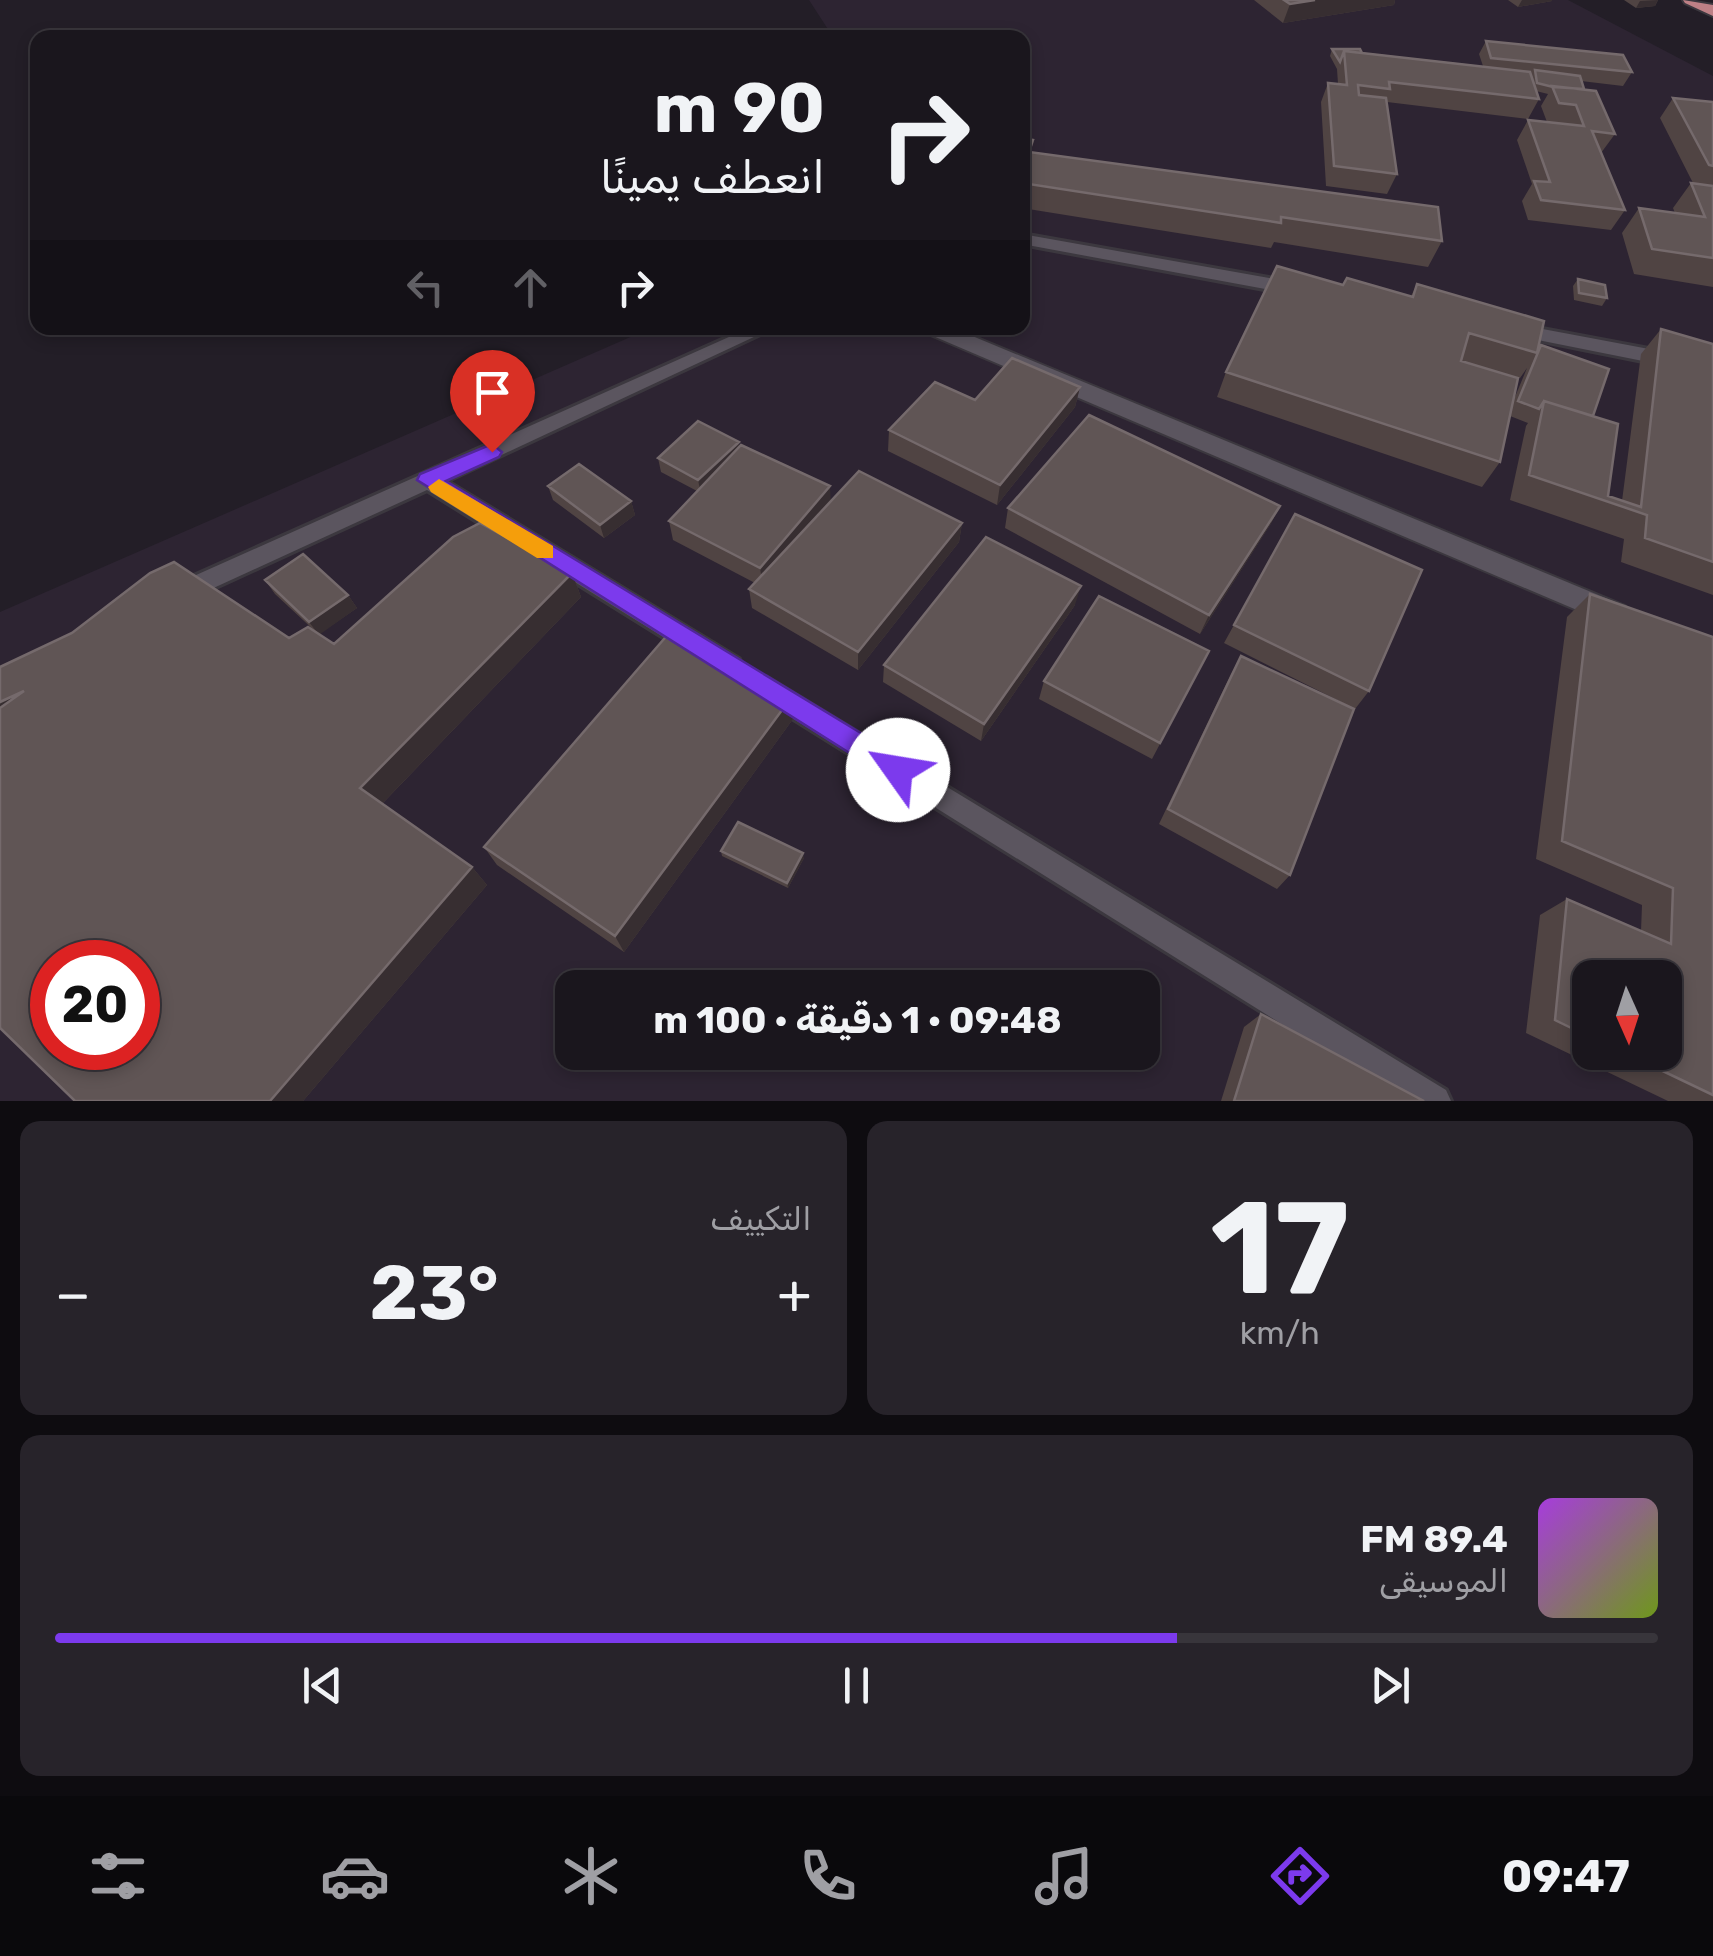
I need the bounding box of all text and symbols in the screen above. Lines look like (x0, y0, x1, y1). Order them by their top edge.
text: 90 m (653, 67, 825, 150)
icon: right (860, 70, 990, 200)
text: انعطف يمينًا (600, 151, 825, 204)
icon: left (398, 260, 453, 315)
icon: ahead (503, 260, 558, 315)
icon: right (608, 260, 663, 315)
pin (450, 350, 535, 453)
icon: arrive (465, 365, 520, 420)
position arrow (846, 718, 950, 822)
speed limit sign: 20 (30, 940, 160, 1070)
north arrow (1572, 960, 1682, 1070)
map controls (1572, 960, 1682, 1070)
text: 09:48 · 1 دقيقة · 100 m (653, 997, 1062, 1043)
text: 17 (1210, 1171, 1349, 1326)
text: التكييف (710, 1200, 812, 1238)
text: 23° (369, 1249, 499, 1338)
text: − (55, 1262, 91, 1327)
text: + (777, 1262, 812, 1327)
text: km/h (1240, 1314, 1320, 1352)
text: 89.4 FM (1360, 1516, 1508, 1562)
text: الموسيقى (1379, 1562, 1508, 1600)
icon: previous (295, 1658, 350, 1713)
icon: pause (829, 1658, 884, 1713)
icon: next (1363, 1658, 1418, 1713)
icon: filters (83, 1841, 153, 1911)
icon: car (320, 1841, 390, 1911)
icon: climate (556, 1841, 626, 1911)
icon: phone (793, 1841, 863, 1911)
icon: music (1029, 1841, 1099, 1911)
icon: directions (1265, 1841, 1335, 1911)
text: 09:47 (1502, 1850, 1630, 1903)

